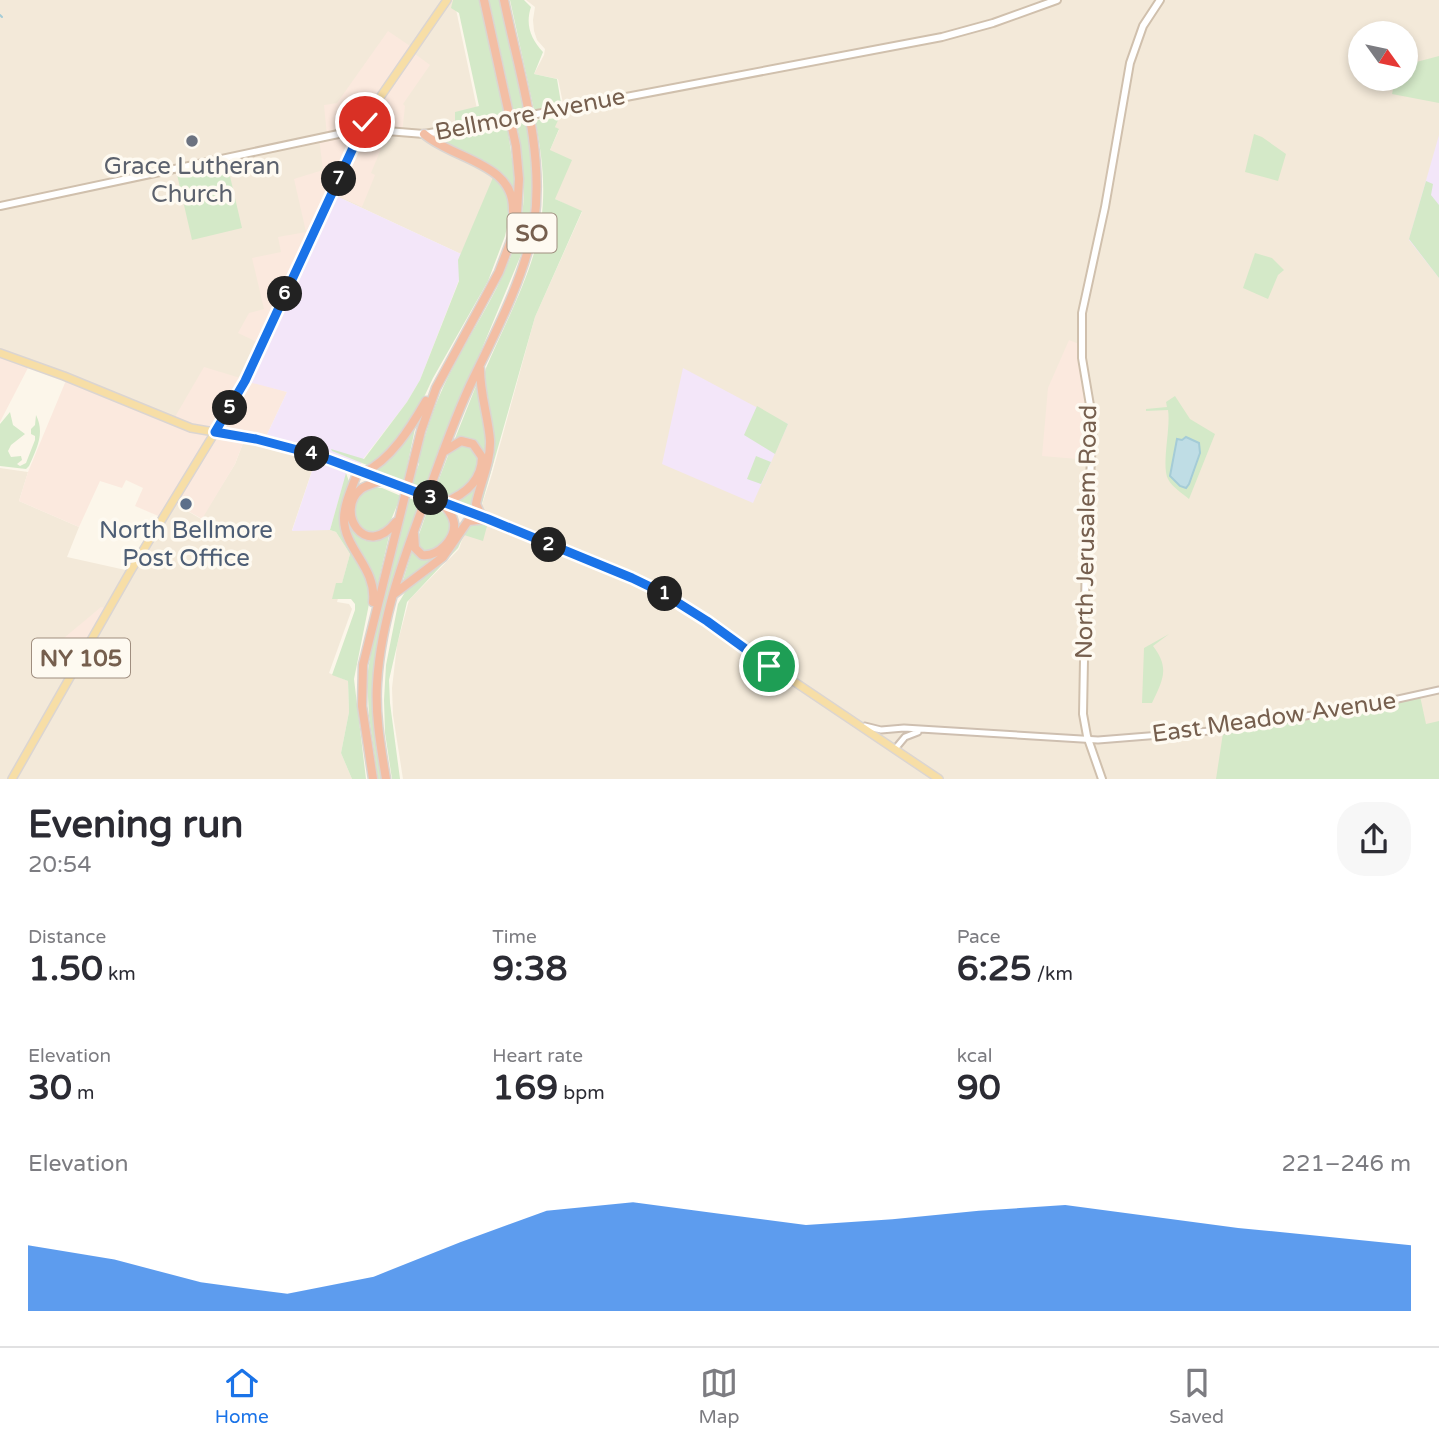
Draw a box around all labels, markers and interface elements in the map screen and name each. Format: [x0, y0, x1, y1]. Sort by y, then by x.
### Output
north arrow [1348, 21, 1418, 91]
map controls [1348, 21, 1418, 91]
street label: Bellmore Avenue [432, 82, 628, 147]
pin [335, 92, 395, 152]
icon: check [346, 103, 384, 141]
marker: Grace Lutheran Church [184, 133, 200, 149]
place label: Grace Lutheran Church [104, 152, 280, 209]
pin: 7 [322, 162, 356, 196]
text: 7 [333, 167, 344, 189]
road number: SO [508, 214, 556, 252]
pin: 6 [268, 276, 302, 312]
text: 6 [279, 282, 290, 304]
pin: 5 [212, 390, 247, 426]
text: 5 [224, 396, 235, 418]
street label: North Jerusalem Road [1070, 405, 1103, 659]
pin: 4 [294, 436, 330, 472]
text: 4 [306, 442, 317, 464]
pin: 3 [414, 480, 448, 516]
text: 3 [425, 486, 436, 508]
marker: North Bellmore Post Office [178, 496, 194, 512]
place label: North Bellmore Post Office [99, 516, 273, 573]
pin: 2 [532, 528, 566, 562]
text: 2 [543, 533, 554, 555]
pin: 1 [648, 576, 682, 612]
text: 1 [659, 582, 670, 604]
pin [739, 636, 799, 696]
road number: NY 105 [32, 638, 130, 678]
icon: arrive [750, 647, 788, 685]
street label: East Meadow Avenue [1150, 686, 1398, 749]
text: Evening run [28, 802, 243, 848]
button: share [1337, 802, 1411, 876]
text: 20:54 [28, 851, 92, 879]
text: Distance [28, 926, 106, 948]
text: Time [492, 926, 537, 948]
text: Pace [957, 926, 1000, 948]
text: 1.50 [28, 948, 103, 990]
text: 9:38 [492, 948, 567, 990]
text: 6:25 [957, 948, 1032, 990]
text: km [103, 963, 136, 985]
text: /km [1032, 963, 1073, 985]
text: Elevation [28, 1045, 111, 1067]
text: Heart rate [492, 1045, 583, 1067]
text: kcal [957, 1045, 992, 1067]
text: 30 [28, 1067, 72, 1109]
text: 169 [492, 1067, 558, 1109]
text: 90 [957, 1067, 1001, 1109]
text: m [72, 1082, 94, 1104]
text: bpm [558, 1082, 605, 1104]
text: Elevation [28, 1150, 129, 1178]
text: 221–246 m [1282, 1150, 1411, 1178]
tab: Home [215, 1364, 269, 1428]
tab: Map [698, 1364, 739, 1428]
tab: Saved [1169, 1364, 1224, 1428]

